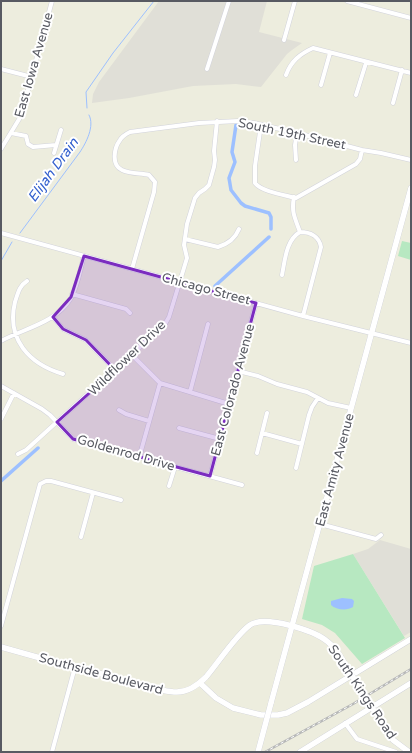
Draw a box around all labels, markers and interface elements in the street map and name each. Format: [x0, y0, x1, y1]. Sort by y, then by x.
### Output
street label: East Iowa Avenue [11, 10, 57, 120]
street label: South 19th Street [237, 115, 347, 153]
water label: Elijah Drain [24, 134, 82, 205]
street label: Chicago Street [160, 269, 252, 309]
street label: Wildflower Drive [85, 317, 169, 399]
street label: East Colorado Avenue [208, 322, 258, 458]
street label: East Amity Avenue [312, 412, 358, 528]
street label: Goldenrod Drive [75, 431, 177, 475]
street label: South Kings Road [324, 642, 400, 742]
street label: Southside Boulevard [37, 650, 165, 698]

